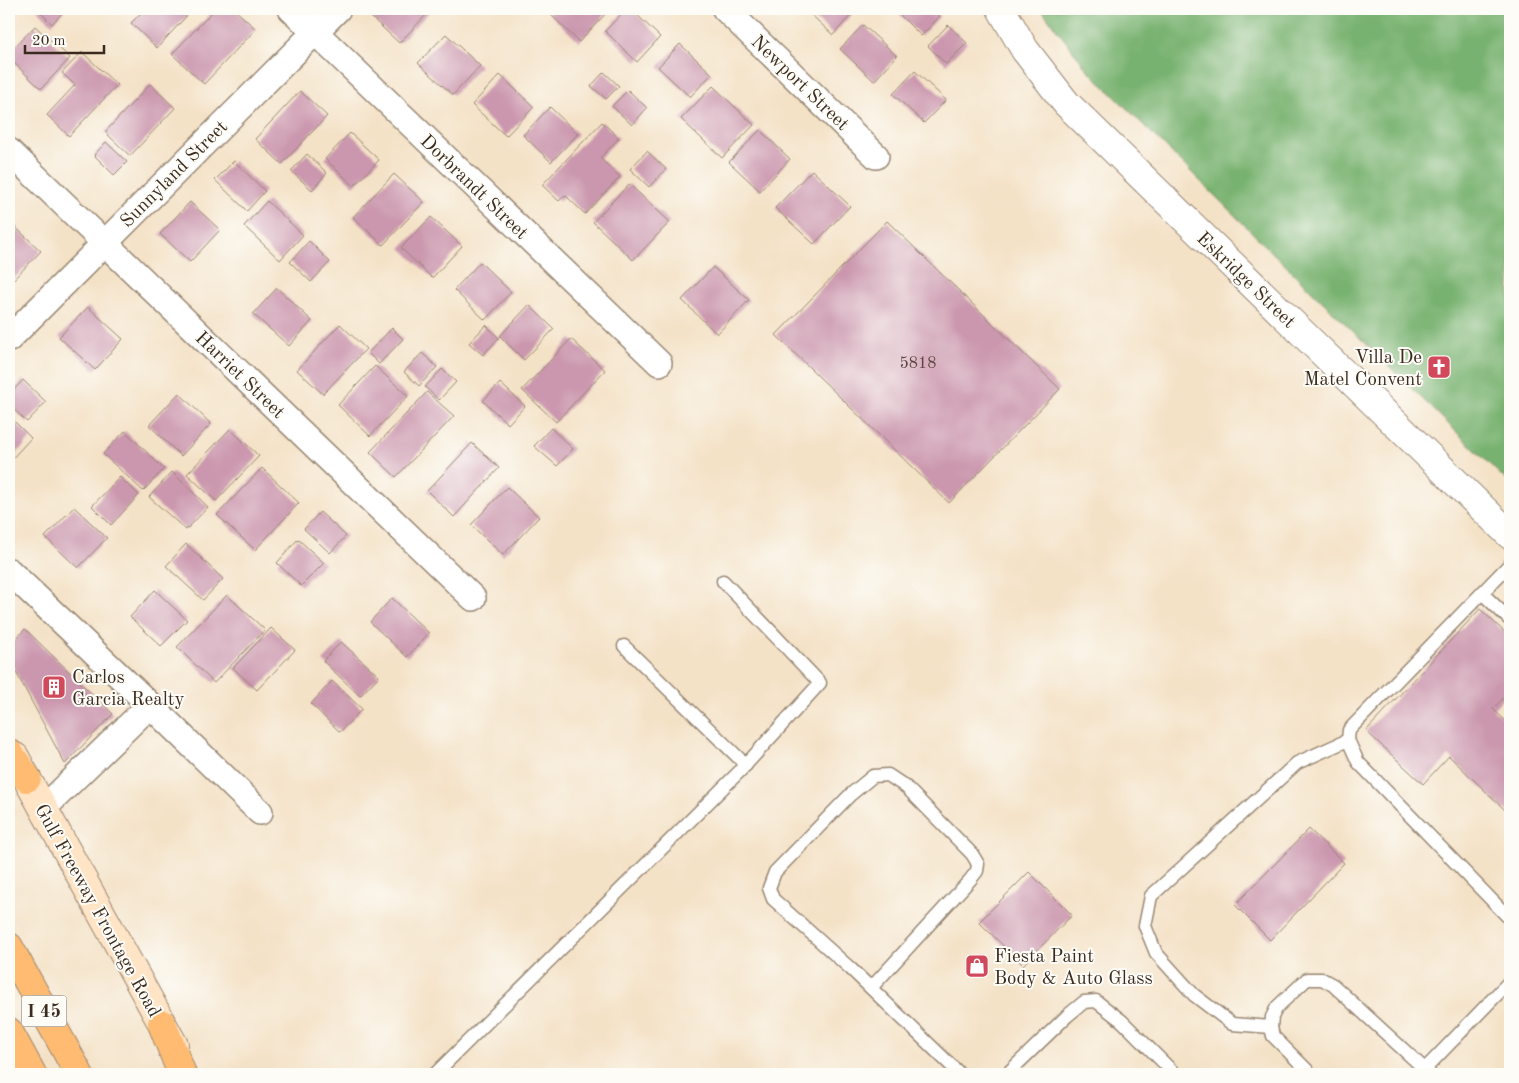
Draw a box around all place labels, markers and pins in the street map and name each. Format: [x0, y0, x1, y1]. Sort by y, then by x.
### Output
place label: Villa De Matel Convent [1304, 349, 1422, 390]
church icon: Villa De Matel Convent [1426, 354, 1452, 380]
place label: Carlos Garcia Realty [72, 669, 185, 710]
building icon: Carlos Garcia Realty [41, 674, 67, 700]
place label: Fiesta Paint Body & Auto Glass [994, 948, 1153, 989]
shop icon: Fiesta Paint Body & Auto Glass [964, 953, 990, 979]

